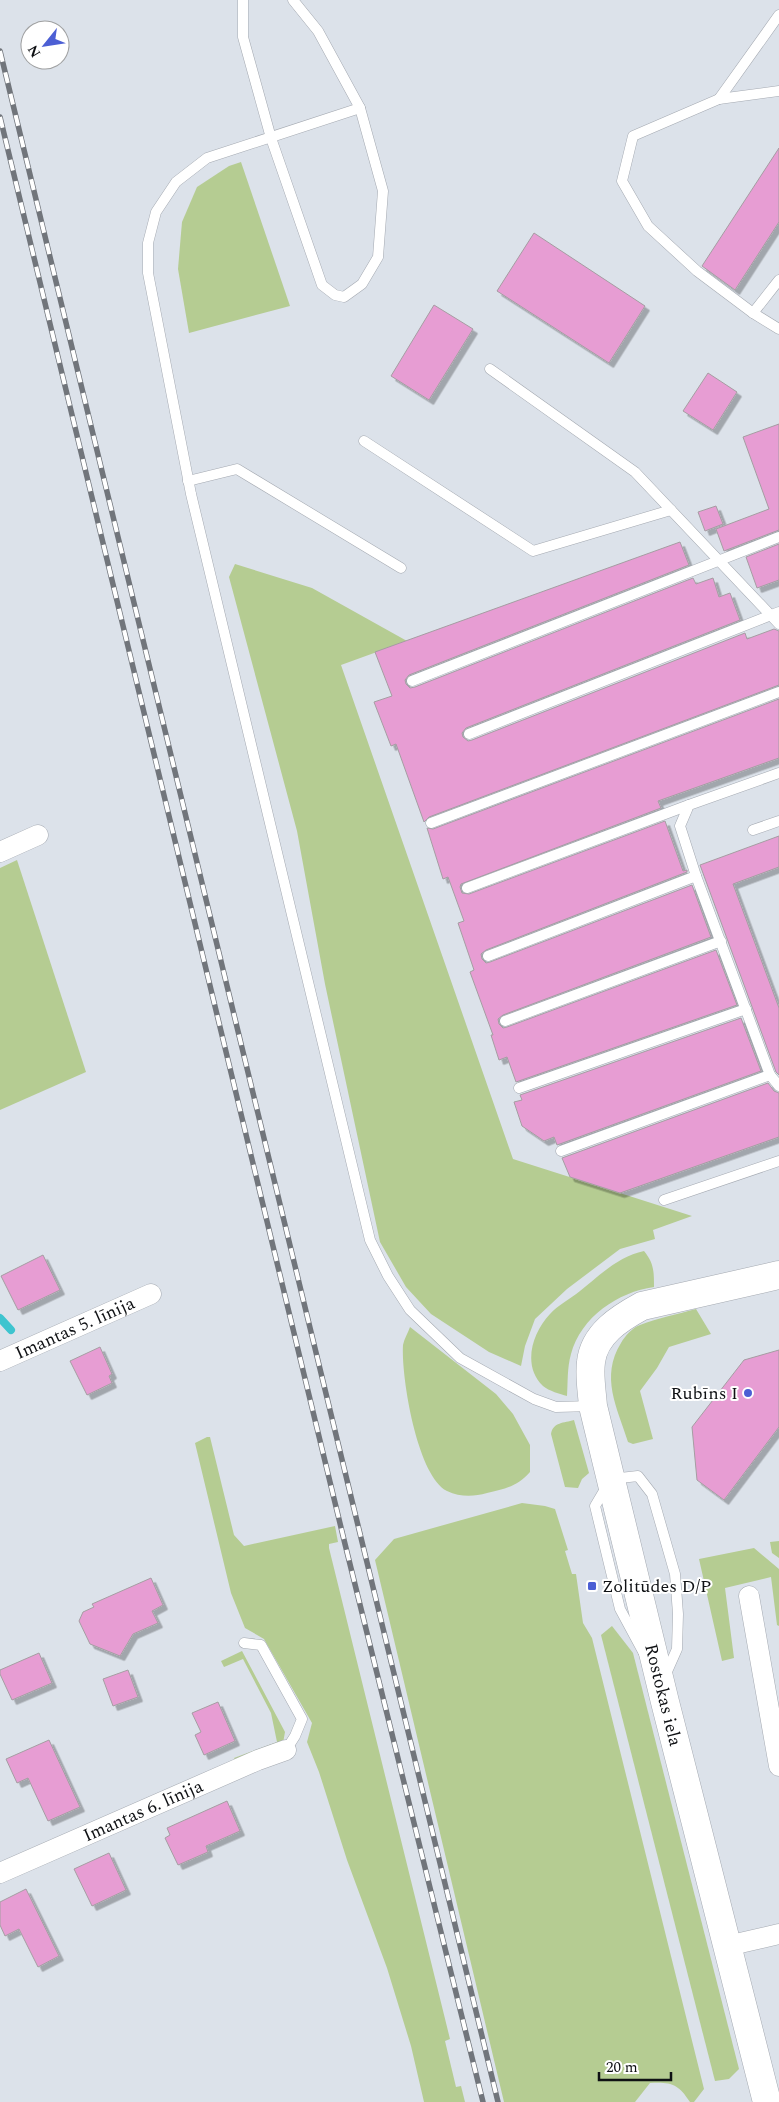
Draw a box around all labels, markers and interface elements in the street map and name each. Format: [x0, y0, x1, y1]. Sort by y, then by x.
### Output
north arrow [20, 20, 70, 70]
text: N [22, 41, 46, 61]
street label: Imantas 5. līnija [11, 1289, 139, 1366]
place label: Rubīns I [671, 1380, 738, 1407]
marker: Rubīns I [742, 1387, 754, 1399]
place label: Zolitūdes D/P [602, 1573, 711, 1600]
marker: Zolitūdes D/P [586, 1580, 598, 1592]
street label: Rostokas iela [637, 1641, 689, 1749]
street label: Imantas 6. līnija [79, 1772, 207, 1849]
scale bar [599, 2050, 672, 2082]
text: 20 m [606, 2056, 638, 2079]

